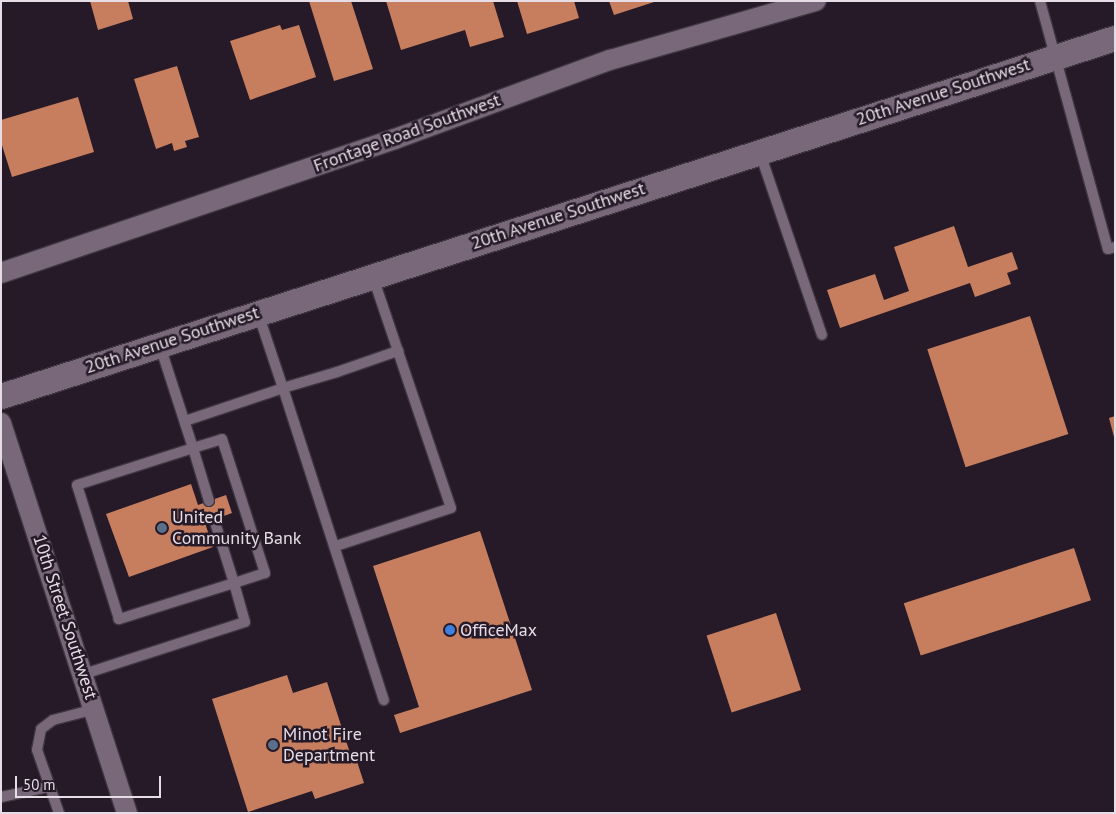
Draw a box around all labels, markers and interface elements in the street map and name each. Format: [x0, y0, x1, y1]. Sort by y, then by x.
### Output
street label: 20th Avenue Southwest [853, 54, 1033, 130]
street label: Frontage Road Southwest [311, 89, 503, 177]
street label: 20th Avenue Southwest [468, 178, 648, 254]
street label: 20th Avenue Southwest [82, 302, 262, 378]
place label: United Community Bank [172, 507, 302, 550]
marker: United Community Bank [156, 522, 168, 534]
street label: 10th Street Southwest [28, 532, 102, 702]
place label: OfficeMax [460, 619, 537, 641]
marker: OfficeMax [444, 624, 456, 636]
place label: Minot Fire Department [283, 724, 375, 766]
marker: Minot Fire Department [267, 739, 279, 751]
scale bar [18, 766, 164, 798]
text: 50 m [23, 775, 56, 794]

